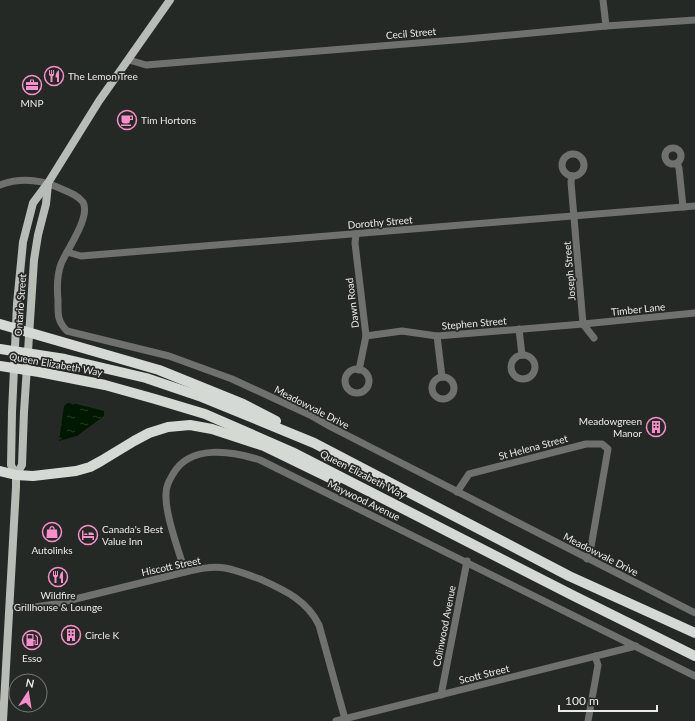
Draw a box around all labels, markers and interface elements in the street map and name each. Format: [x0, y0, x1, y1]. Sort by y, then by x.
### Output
street label: Cecil Street [385, 25, 437, 41]
restaurant icon: The Lemon Tree [43, 65, 65, 87]
place label: The Lemon Tree [68, 70, 138, 82]
office icon: MNP [21, 74, 43, 96]
place label: MNP [21, 97, 43, 109]
cafe icon: Tim Hortons [116, 109, 138, 131]
place label: Tim Hortons [141, 114, 196, 126]
street label: Dorothy Street [347, 213, 413, 231]
street label: Joseph Street [560, 240, 578, 301]
street label: Ontario Street [12, 273, 28, 337]
street label: Dawn Road [343, 277, 361, 329]
street label: Timber Lane [610, 300, 666, 318]
street label: Stephen Street [441, 314, 507, 332]
street label: Queen Elizabeth Way [8, 350, 104, 378]
street label: Meadowvale Drive [273, 383, 351, 431]
place label: Meadowgreen Manor [579, 415, 642, 439]
building icon: Meadowgreen Manor [645, 416, 667, 438]
street label: St Helena Street [497, 432, 569, 462]
street label: Queen Elizabeth Way [318, 447, 409, 501]
street label: Maywood Avenue [326, 477, 402, 523]
shop icon: Autolinks [41, 521, 63, 543]
place label: Canada's Best Value Inn [102, 523, 164, 547]
hotel icon: Canada's Best Value Inn [77, 524, 99, 546]
street label: Meadowvale Drive [562, 530, 640, 578]
place label: Autolinks [31, 544, 73, 556]
street label: Hiscott Street [140, 554, 202, 578]
restaurant icon: Wildfire Grillhouse & Lounge [47, 566, 69, 588]
street label: Colinwood Avenue [430, 584, 458, 668]
place label: Wildfire Grillhouse & Lounge [14, 589, 102, 613]
building icon: Circle K [60, 624, 82, 646]
fuel station icon: Esso [21, 629, 43, 651]
place label: Circle K [85, 629, 119, 641]
place label: Esso [22, 652, 42, 664]
street label: Scott Street [458, 662, 511, 686]
north arrow [8, 673, 48, 713]
text: N [25, 675, 36, 690]
scale bar [559, 687, 657, 713]
text: 100 m [565, 693, 599, 708]

